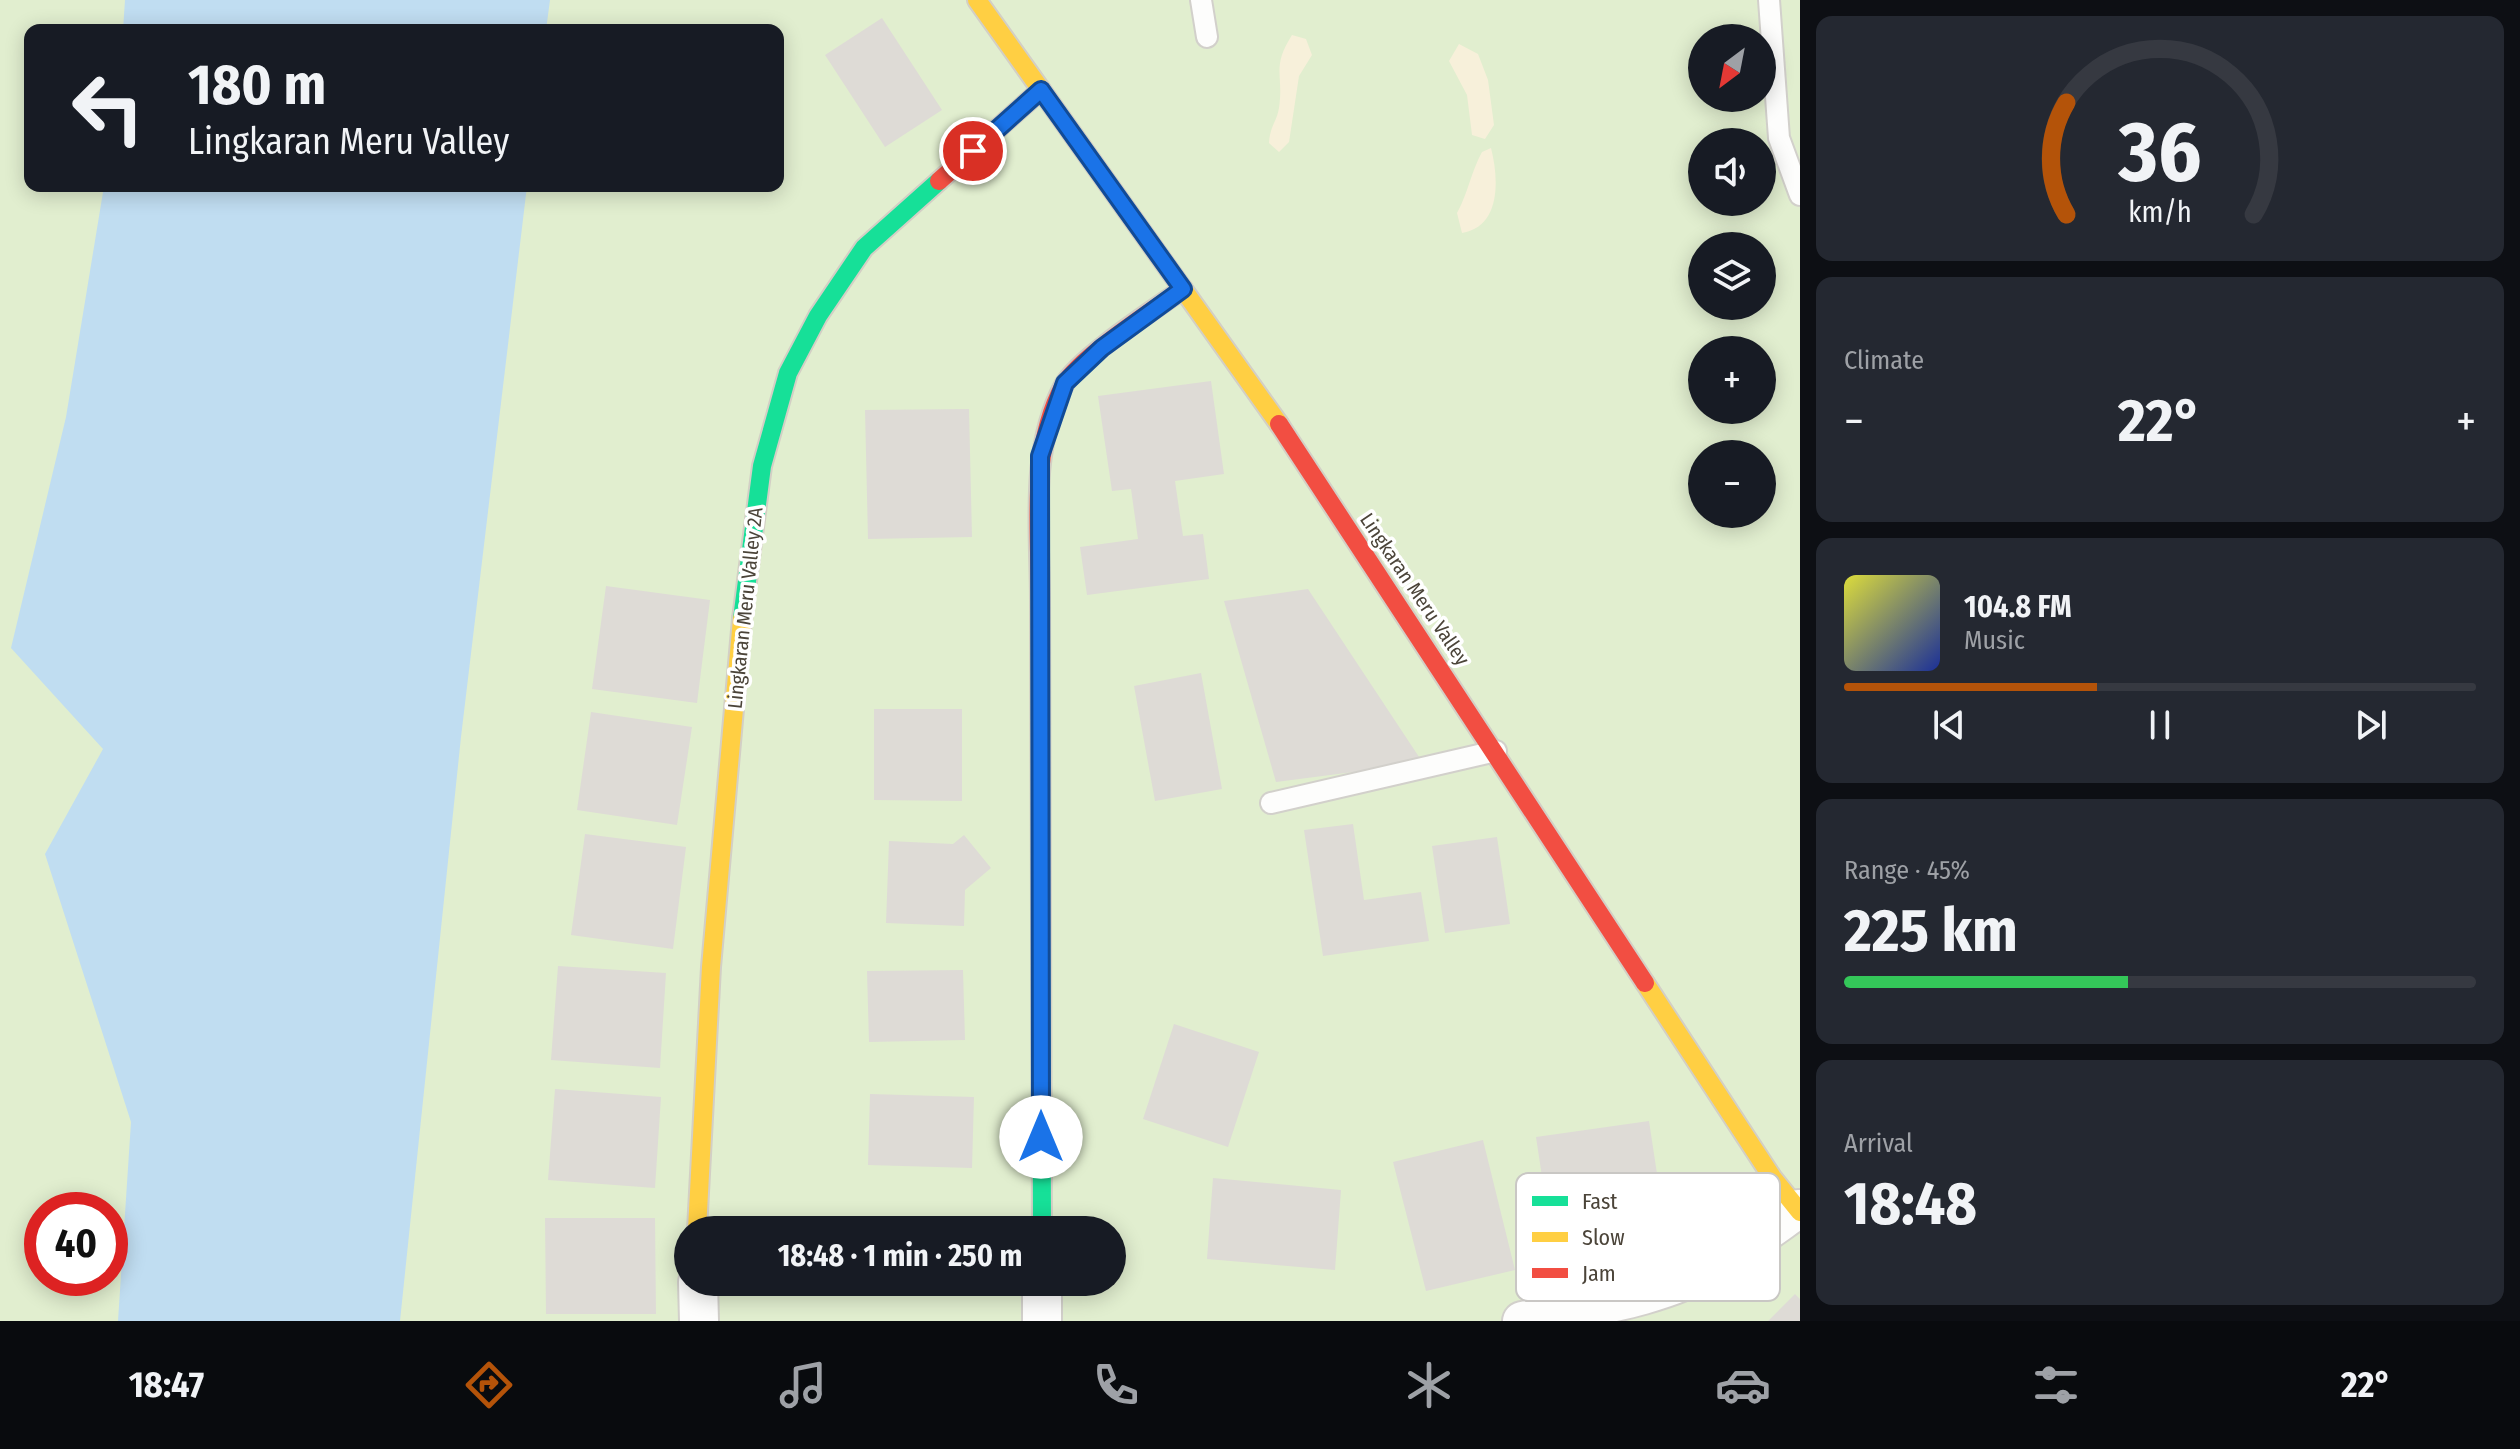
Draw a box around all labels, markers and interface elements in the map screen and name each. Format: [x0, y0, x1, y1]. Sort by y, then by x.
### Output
north arrow [1688, 24, 1776, 112]
map controls [1688, 24, 1776, 528]
text: 180 m [188, 52, 326, 119]
icon: left [56, 56, 160, 160]
text: 36 [2118, 102, 2201, 202]
pin [939, 117, 1007, 185]
text: Lingkaran Meru Valley [188, 120, 509, 164]
button: sound [1688, 128, 1776, 216]
icon: arrive [951, 129, 995, 173]
text: km/h [2128, 195, 2192, 230]
button: layers [1688, 232, 1776, 320]
button: + [1688, 336, 1776, 424]
text: Climate [1844, 345, 1924, 376]
text: 22° [2118, 385, 2202, 457]
text: − [1844, 395, 1864, 448]
text: + [2456, 395, 2476, 448]
button: − [1688, 440, 1776, 528]
street label: Lingkaran Meru Valley 2A [722, 506, 768, 710]
street label: Lingkaran Meru Valley [1355, 508, 1475, 670]
text: 104.8 FM [1964, 589, 2072, 625]
text: Music [1964, 625, 2025, 656]
icon: previous [1927, 703, 1971, 747]
icon: pause [2138, 703, 2182, 747]
icon: next [2349, 703, 2393, 747]
text: Range · 45% [1844, 855, 1970, 886]
text: 225 km [1844, 895, 2018, 967]
position arrow [999, 1095, 1083, 1179]
text: Arrival [1844, 1128, 1913, 1159]
text: 18:48 [1844, 1168, 1977, 1240]
legend [1516, 1173, 1780, 1301]
text: Fast [1582, 1188, 1618, 1215]
speed limit sign: 40 [24, 1192, 128, 1296]
text: Slow [1582, 1224, 1625, 1251]
text: 18:48 · 1 min · 250 m [778, 1238, 1022, 1274]
text: Jam [1582, 1260, 1616, 1287]
icon: directions [461, 1357, 517, 1413]
icon: music [775, 1357, 831, 1413]
icon: phone [1088, 1357, 1144, 1413]
icon: climate [1401, 1357, 1457, 1413]
icon: car [1715, 1357, 1771, 1413]
icon: filters [2028, 1357, 2084, 1413]
text: 18:47 [129, 1363, 204, 1407]
text: 22° [2341, 1363, 2391, 1407]

